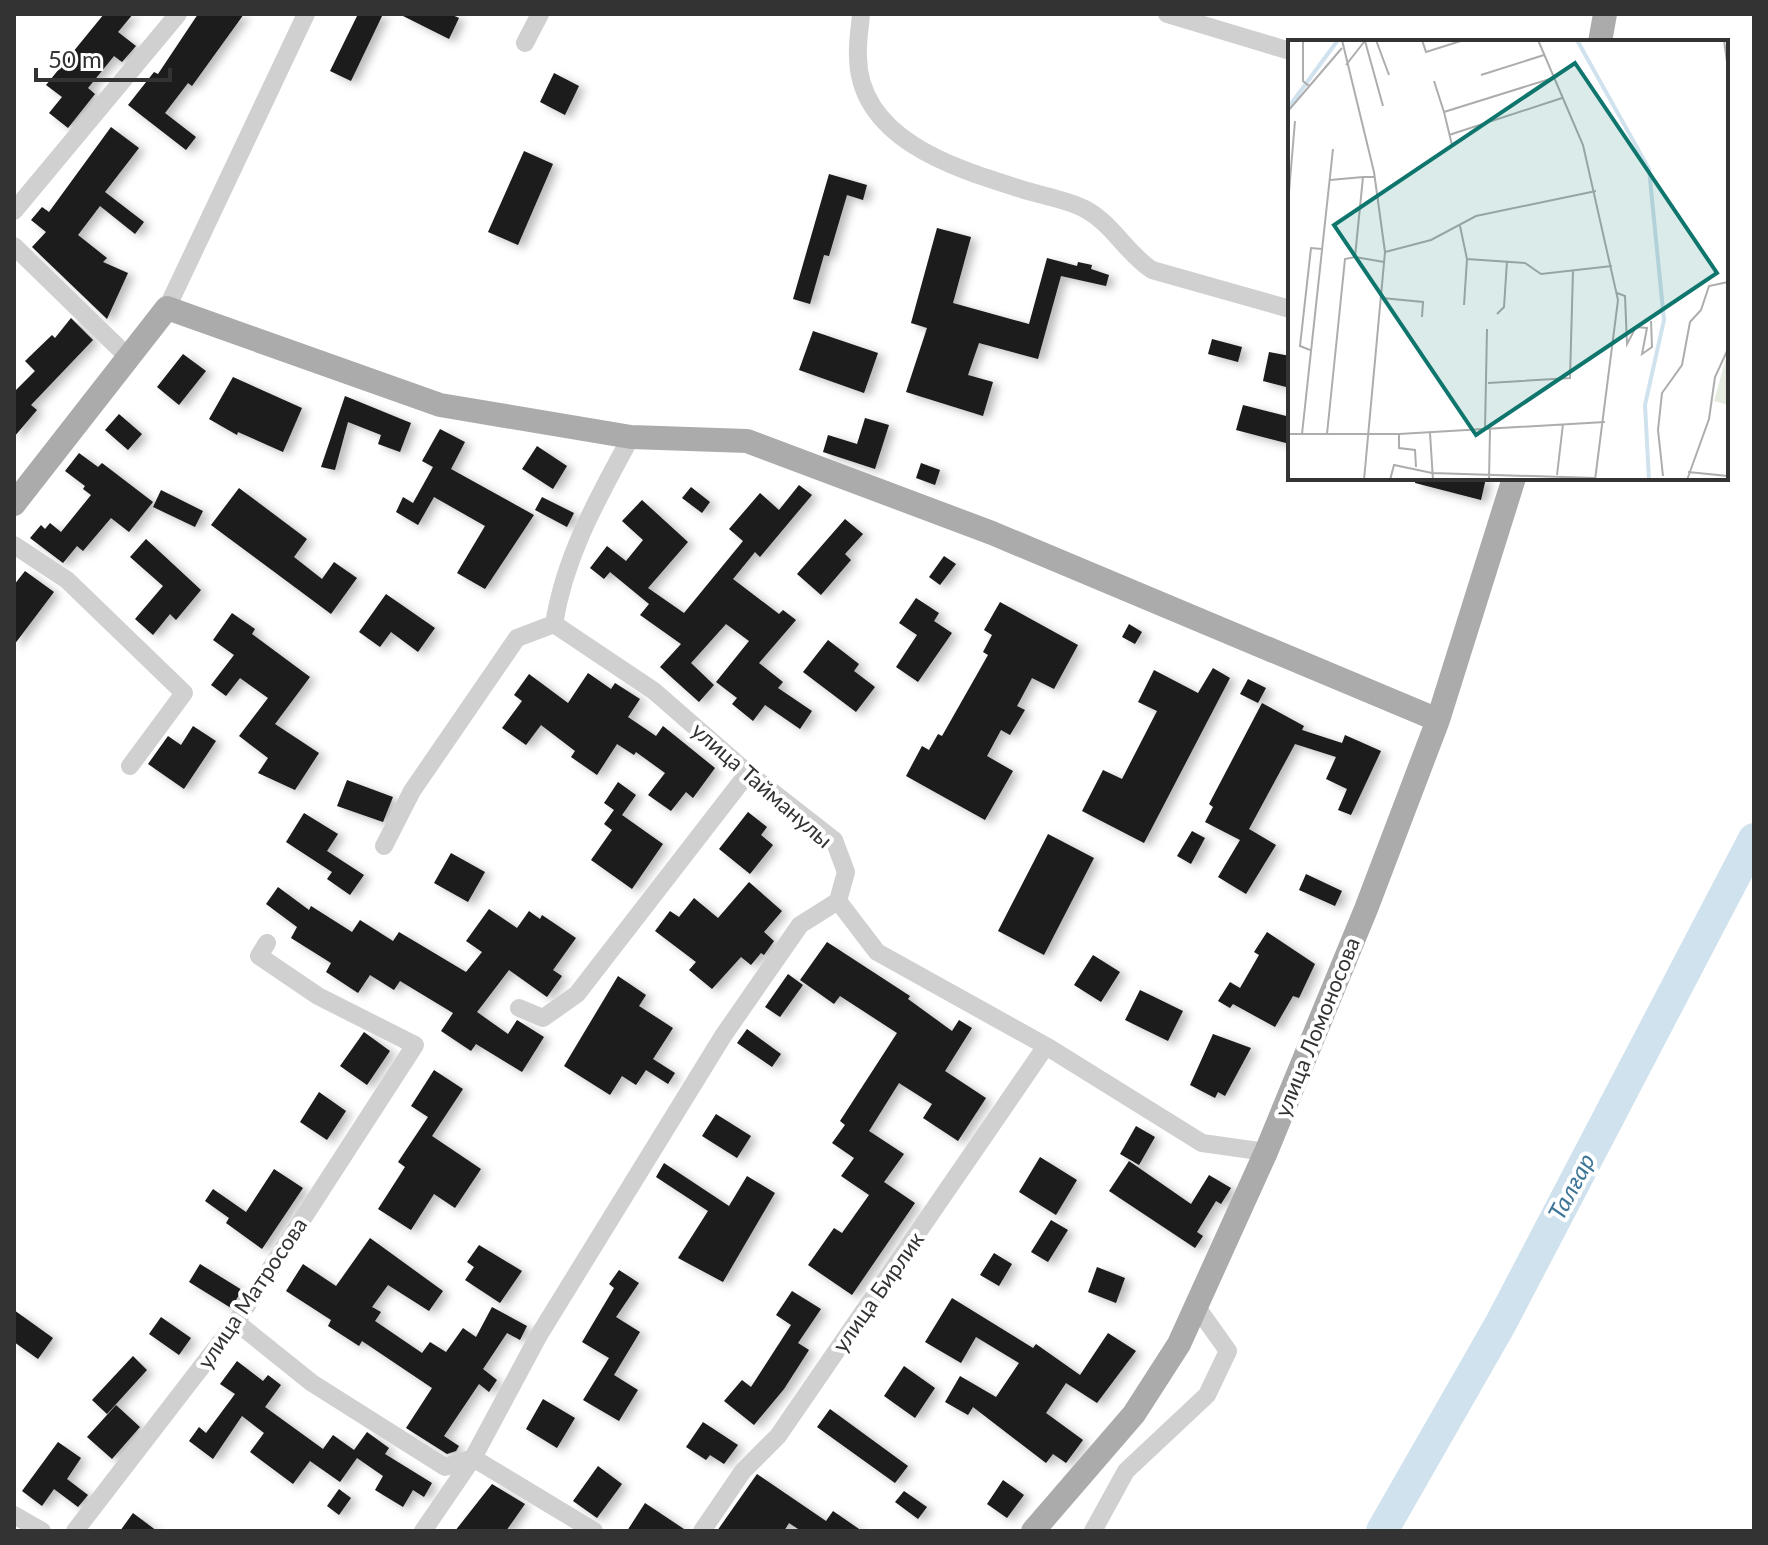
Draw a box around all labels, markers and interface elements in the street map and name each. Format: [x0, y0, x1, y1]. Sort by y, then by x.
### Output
scale bar [36, 32, 170, 82]
inset map [1288, 40, 1728, 480]
text: 50 m [48, 44, 102, 73]
street label: улица Тайманулы [686, 716, 838, 853]
street label: улица Ломоносова [1268, 933, 1365, 1121]
water label: Талғар [1541, 1148, 1600, 1224]
street label: улица Матросова [191, 1212, 312, 1374]
street label: улица Бирлик [826, 1226, 929, 1357]

